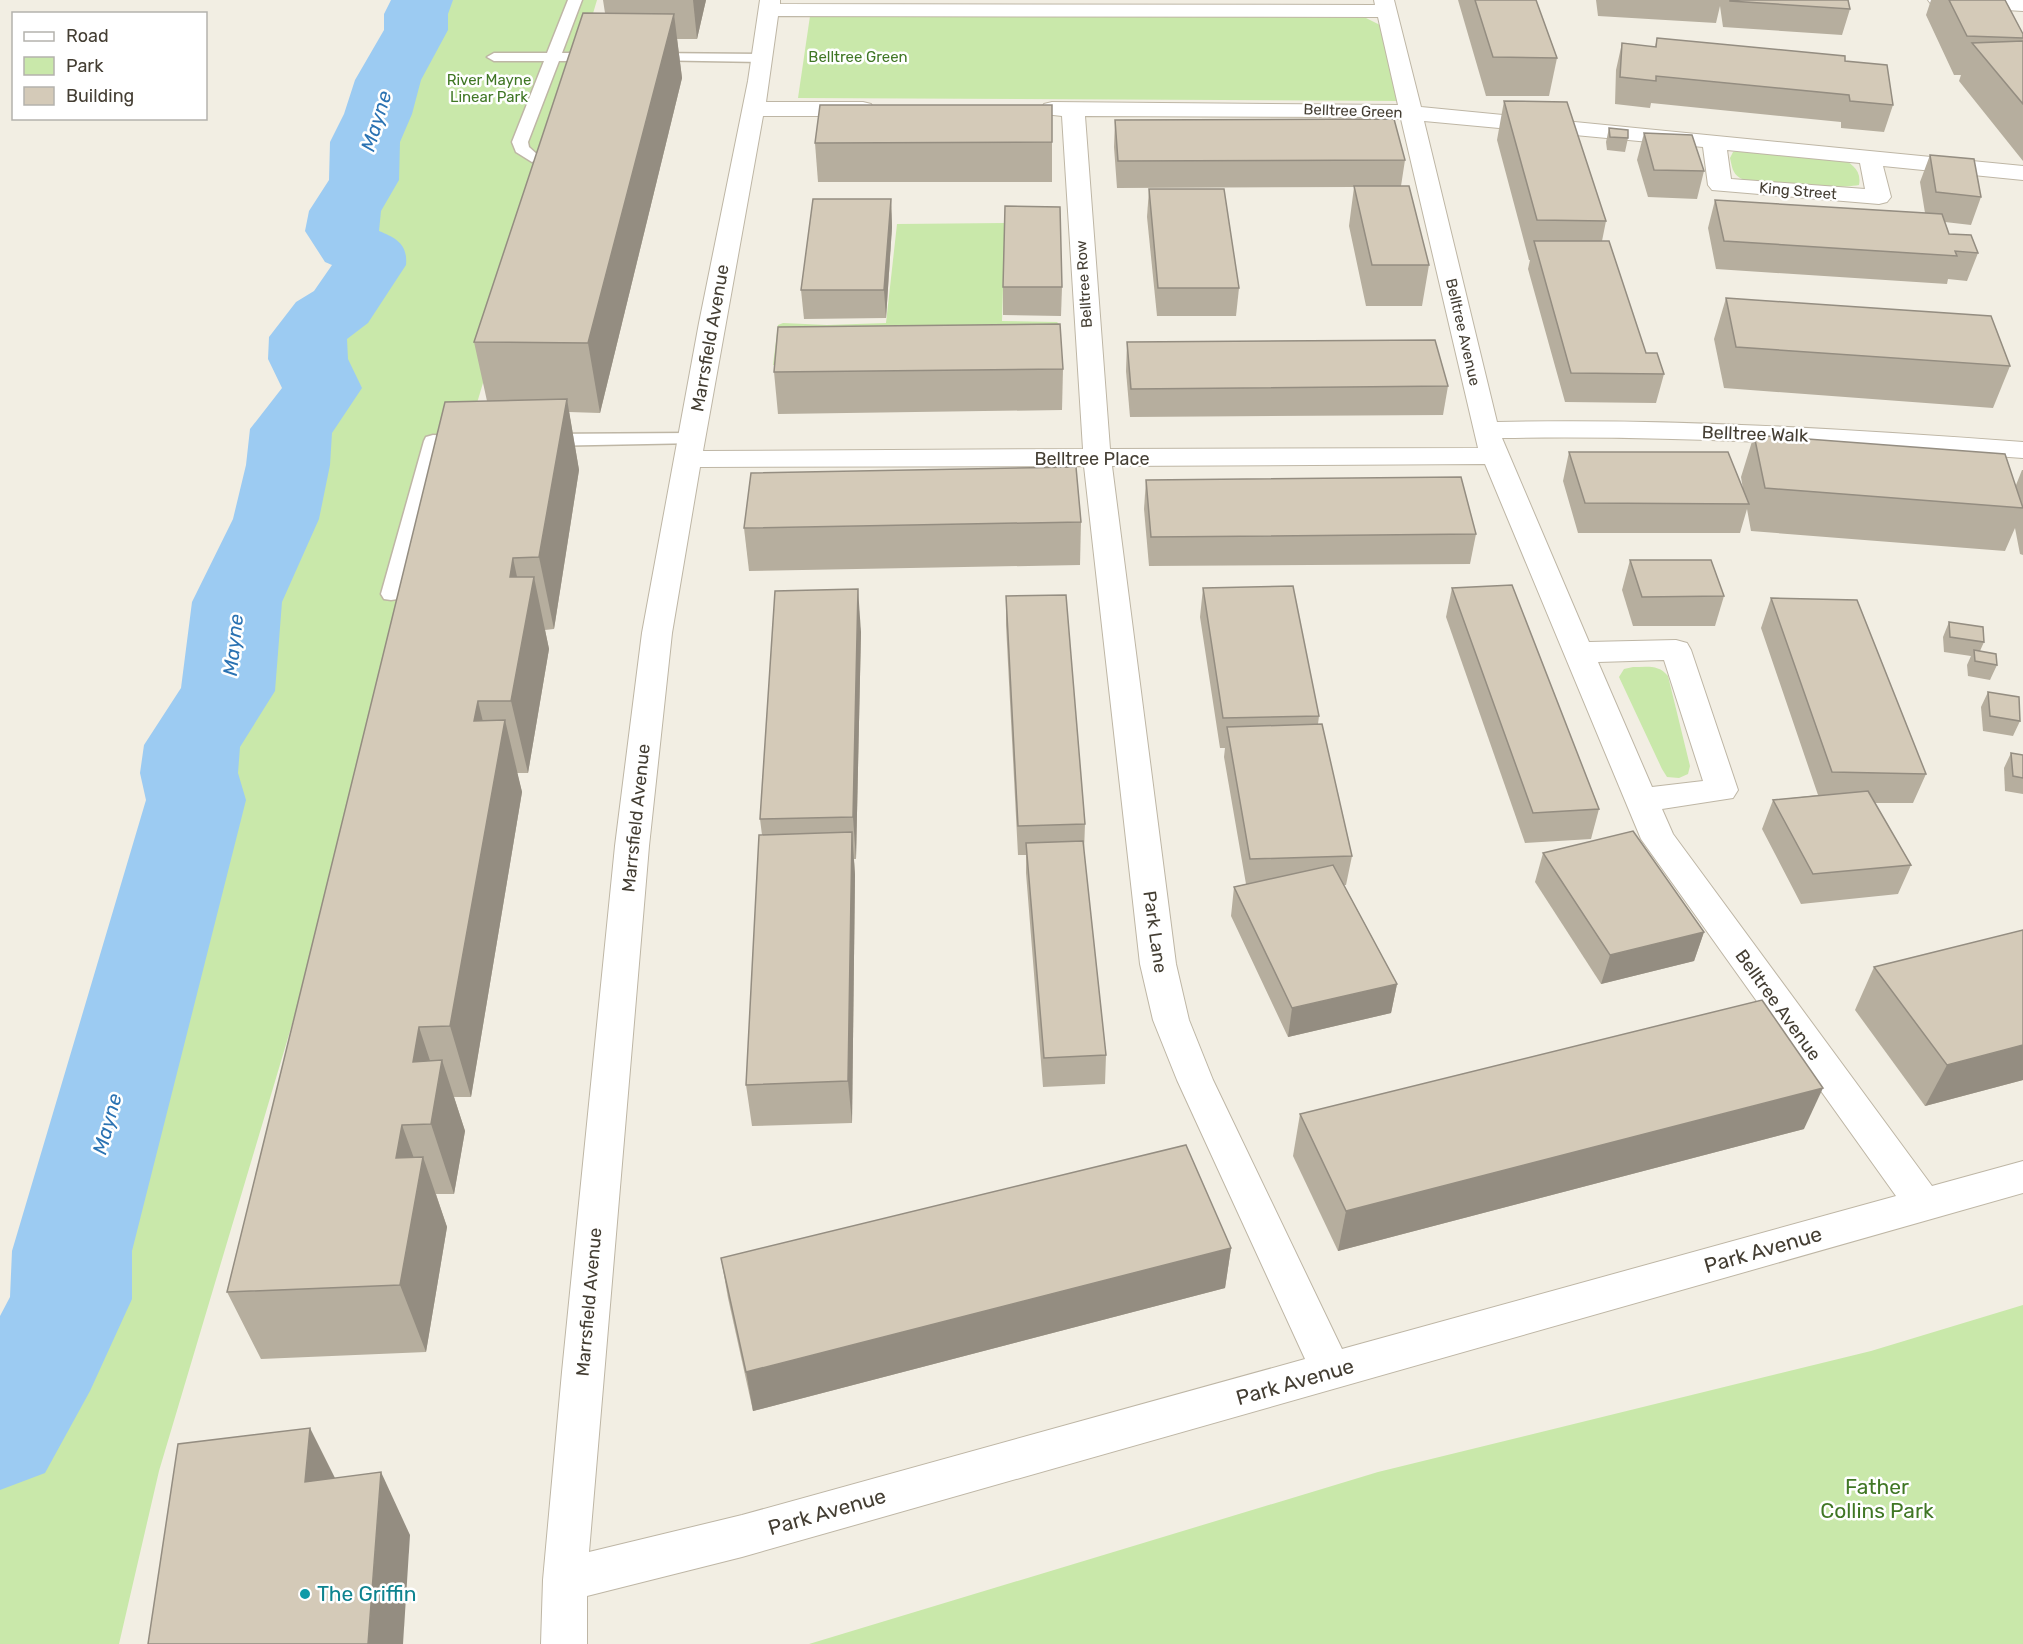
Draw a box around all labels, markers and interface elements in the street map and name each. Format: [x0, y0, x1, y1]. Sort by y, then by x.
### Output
legend [12, 12, 207, 120]
text: Road [66, 25, 109, 47]
park label: Belltree Green [808, 48, 908, 66]
text: Park [66, 55, 104, 77]
park label: River Mayne Linear Park [447, 71, 531, 106]
text: Building [66, 85, 134, 107]
water label: Mayne [355, 88, 397, 154]
street label: Belltree Green [1303, 100, 1403, 122]
street label: King Street [1758, 179, 1838, 203]
street label: Belltree Row [1072, 240, 1096, 328]
street label: Marrsfield Avenue [686, 263, 734, 413]
street label: Belltree Avenue [1442, 277, 1484, 387]
street label: Belltree Walk [1701, 421, 1809, 447]
street label: Belltree Place [1034, 448, 1150, 470]
water label: Mayne [218, 613, 248, 677]
street label: Marrsfield Avenue [617, 743, 655, 893]
street label: Park Lane [1138, 889, 1172, 975]
street label: Belltree Avenue [1730, 945, 1826, 1065]
water label: Mayne [87, 1091, 127, 1157]
street label: Park Avenue [1701, 1221, 1825, 1278]
street label: Marrsfield Avenue [572, 1227, 606, 1377]
street label: Park Avenue [1233, 1353, 1357, 1410]
park label: Father Collins Park [1820, 1474, 1934, 1523]
street label: Park Avenue [765, 1483, 889, 1540]
place label: The Griffin [317, 1581, 417, 1606]
marker: The Griffin [298, 1587, 312, 1601]

